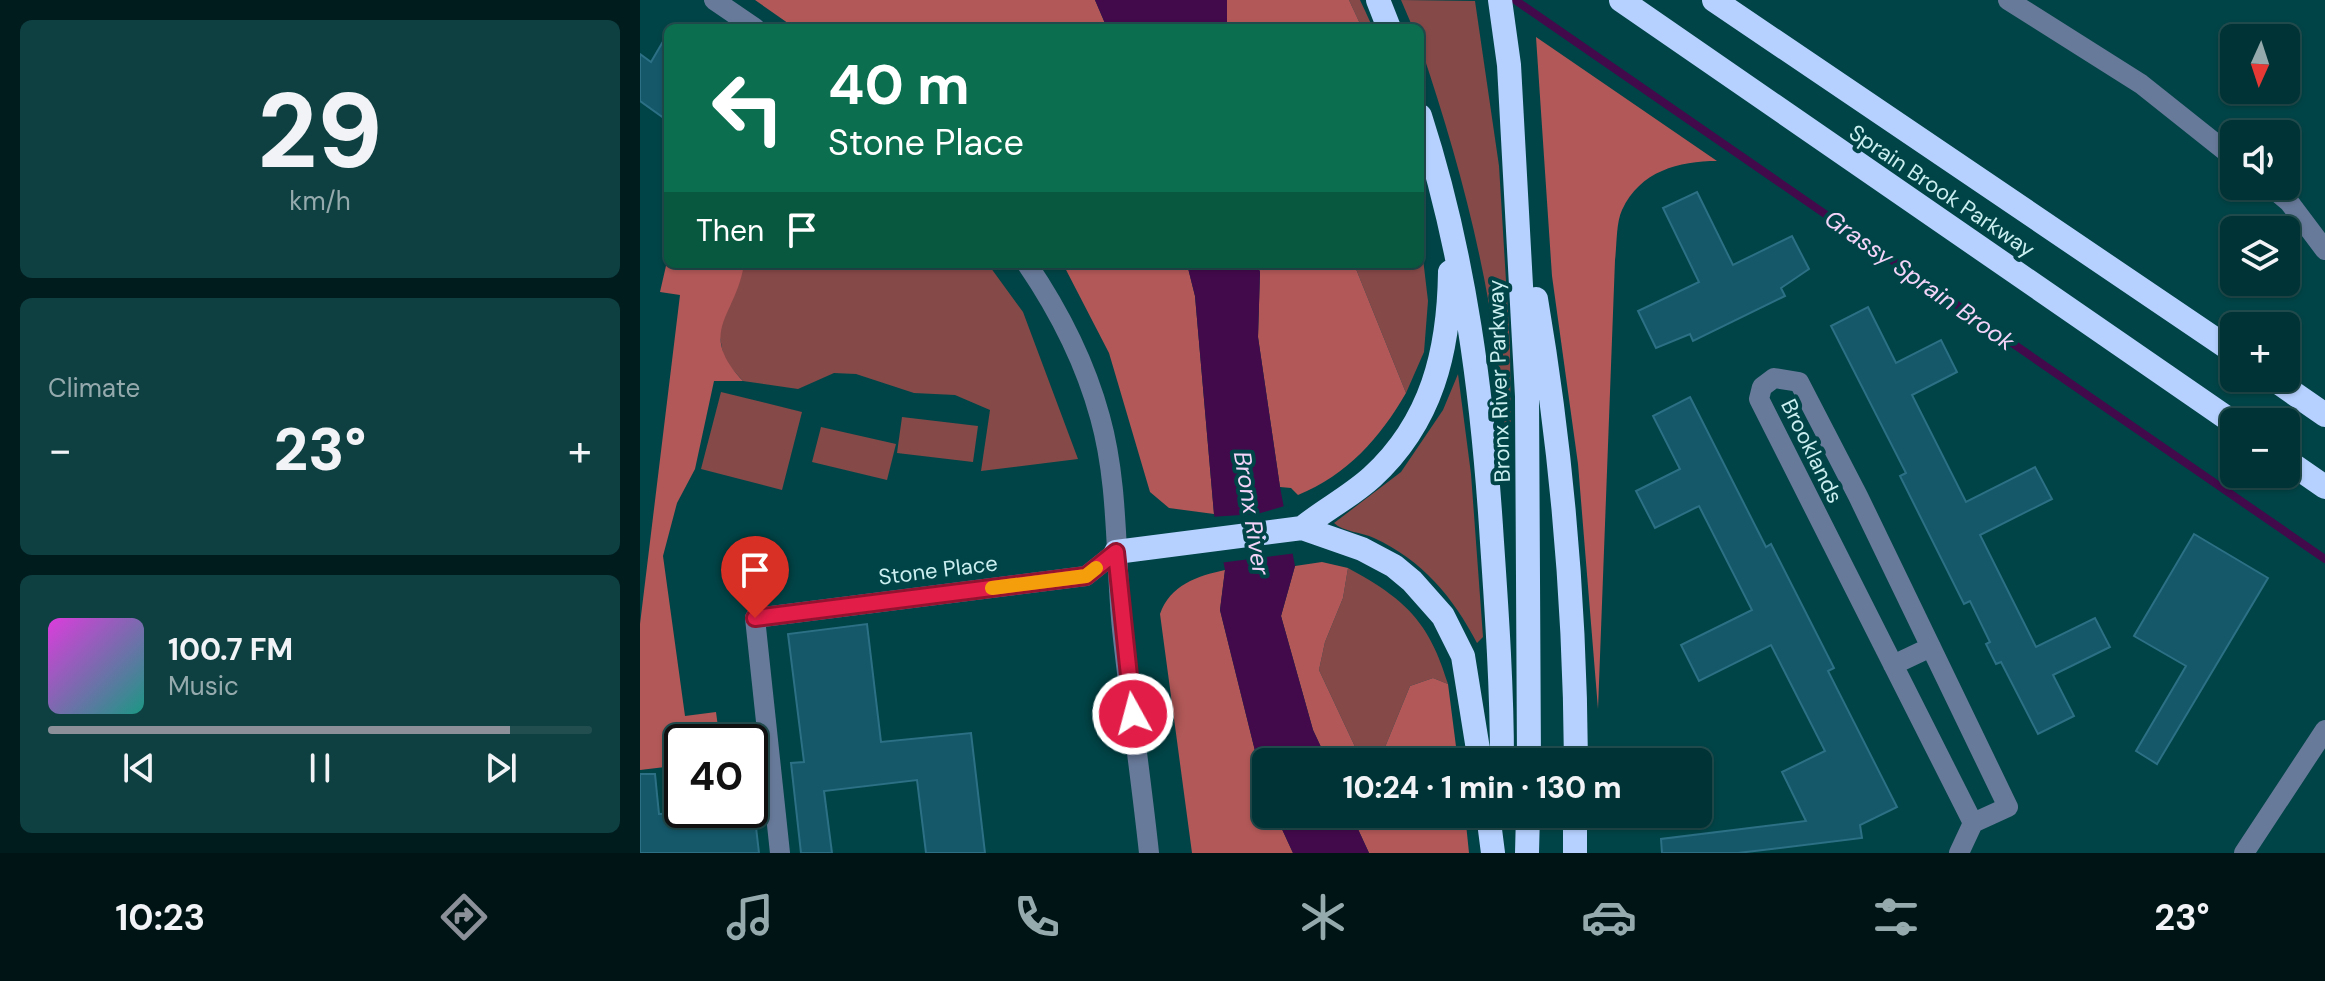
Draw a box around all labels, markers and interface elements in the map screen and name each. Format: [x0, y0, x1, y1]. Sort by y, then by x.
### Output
north arrow [2220, 24, 2300, 104]
map controls [2220, 24, 2300, 488]
text: 40 m [828, 48, 970, 121]
icon: left [696, 56, 800, 160]
text: 29 [257, 64, 383, 199]
street label: Sprain Brook Parkway [1843, 118, 2041, 264]
text: Stone Place [828, 119, 1024, 166]
button: sound [2220, 120, 2300, 200]
text: km/h [289, 184, 351, 218]
water label: Grassy Sprain Brook [1819, 203, 2022, 358]
icon: arrive [780, 208, 824, 252]
text: Then [696, 211, 764, 250]
button: layers [2220, 216, 2300, 296]
street label: Bronx River Parkway [1481, 279, 1517, 483]
button: + [2220, 312, 2300, 392]
text: Climate [48, 371, 140, 405]
street label: Brooklands [1774, 394, 1850, 508]
button: − [2220, 408, 2300, 488]
text: 23° [274, 410, 366, 489]
text: − [48, 421, 72, 479]
text: + [568, 421, 592, 479]
water label: Bronx River [1227, 449, 1277, 578]
pin [721, 536, 789, 618]
icon: arrive [733, 548, 777, 592]
street label: Stone Place [877, 548, 999, 592]
text: 100.7 FM [168, 630, 293, 669]
text: Music [168, 669, 239, 703]
position arrow [1091, 672, 1175, 756]
speed limit sign: 40 [664, 724, 768, 828]
icon: previous [117, 746, 161, 790]
icon: pause [298, 746, 342, 790]
icon: next [479, 746, 523, 790]
text: 10:24 · 1 min · 130 m [1342, 768, 1622, 807]
icon: directions [436, 889, 492, 945]
icon: music [722, 889, 778, 945]
icon: phone [1009, 889, 1065, 945]
icon: climate [1295, 889, 1351, 945]
icon: car [1581, 889, 1637, 945]
icon: filters [1868, 889, 1924, 945]
text: 10:23 [115, 894, 205, 941]
text: 23° [2154, 894, 2210, 941]

